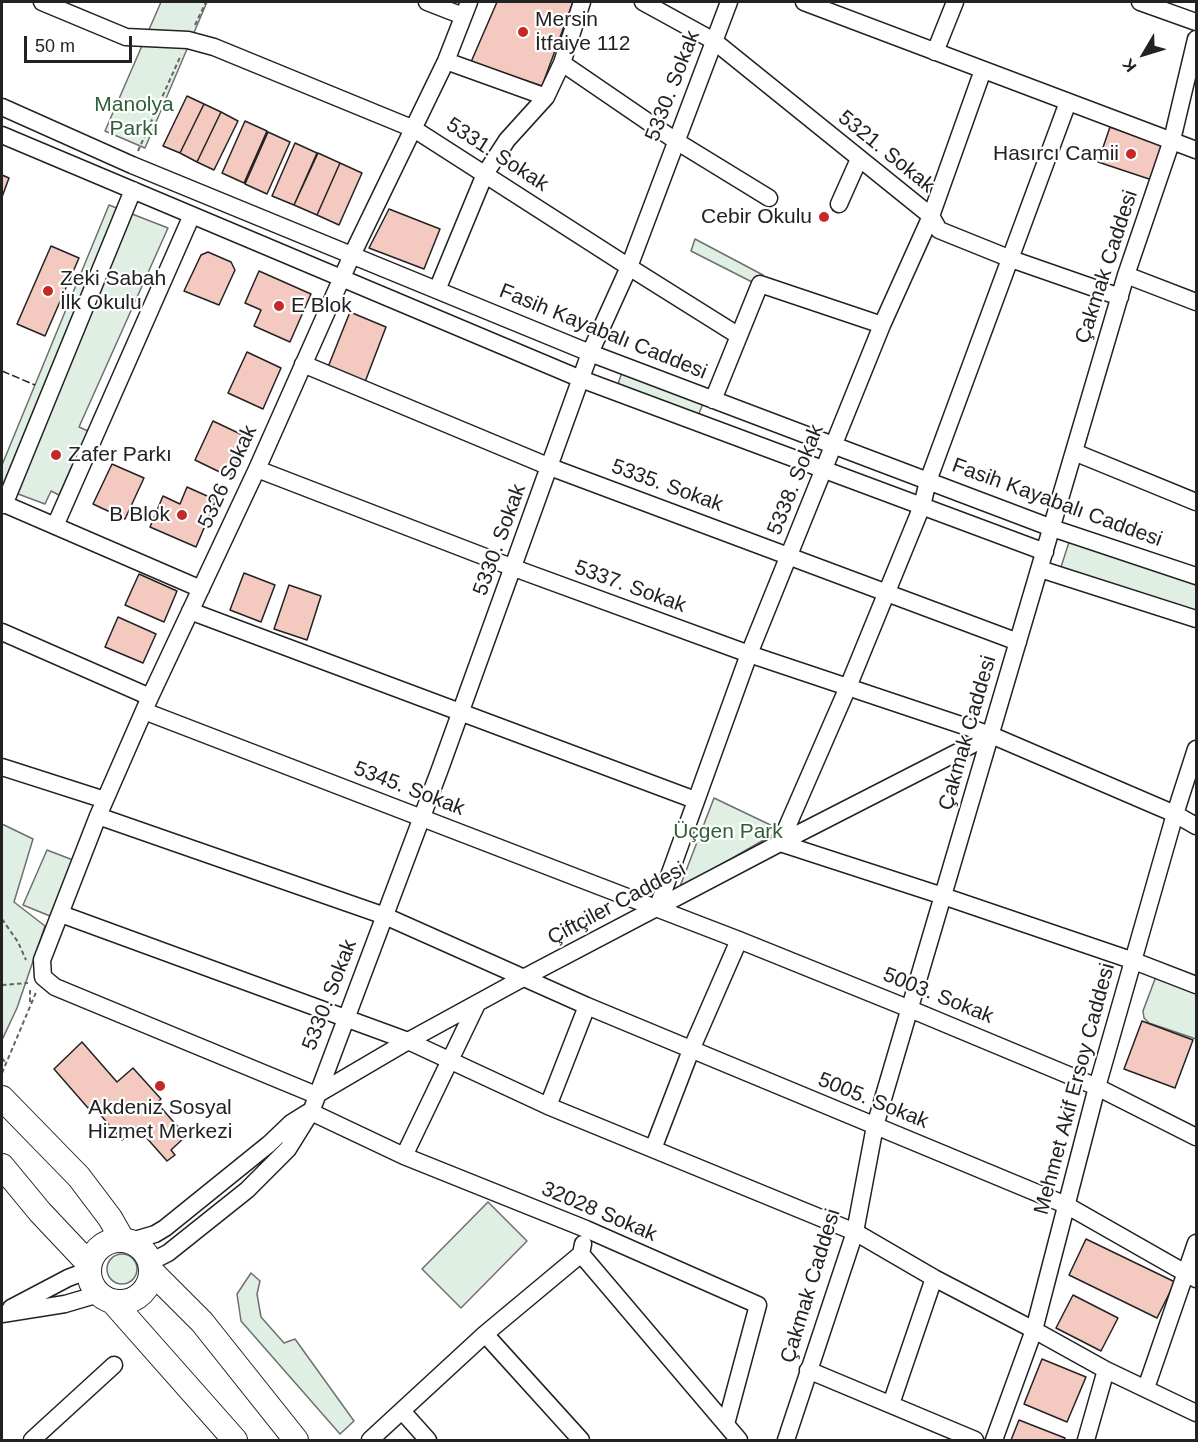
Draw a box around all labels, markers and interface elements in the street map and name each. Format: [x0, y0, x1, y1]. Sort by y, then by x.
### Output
place label: Mersin İtfaiye 112 [535, 7, 630, 57]
scale bar [27, 24, 135, 62]
north arrow [1114, 24, 1174, 84]
marker: Mersin İtfaiye 112 [516, 25, 530, 39]
street label: 5330. Sokak [640, 27, 706, 145]
text: 50 m [35, 36, 75, 56]
text: K [1119, 56, 1140, 75]
park label: Manolya Parkı [94, 92, 174, 142]
street label: 5321. Sokak [833, 105, 939, 199]
street label: 5331. Sokak [441, 113, 553, 197]
place label: Hasırcı Camii [993, 141, 1119, 167]
marker: Hasırcı Camii [1124, 147, 1138, 161]
street label: Çakmak Caddesi [1070, 187, 1144, 347]
place label: Cebir Okulu [701, 204, 812, 230]
marker: Cebir Okulu [817, 210, 831, 224]
place label: Zeki Sabah İlk Okulu [60, 266, 166, 316]
street label: Fasih Kayabalı Caddesi [495, 279, 711, 385]
marker: Zeki Sabah İlk Okulu [41, 284, 55, 298]
place label: E Blok [291, 293, 352, 319]
marker: E Blok [272, 299, 286, 313]
street label: 5326 Sokak [193, 421, 263, 533]
street label: 5338. Sokak [762, 421, 830, 539]
place label: Zafer Parkı [68, 442, 172, 468]
marker: Zafer Parkı [49, 448, 63, 462]
street label: Fasih Kayabalı Caddesi [948, 453, 1166, 553]
street label: 5335. Sokak [608, 454, 726, 518]
street label: 5330. Sokak [468, 481, 532, 599]
place label: B Blok [109, 502, 170, 528]
marker: B Blok [175, 508, 189, 522]
street label: 5337. Sokak [571, 555, 689, 619]
street label: Çakmak Caddesi [934, 653, 1002, 813]
street label: 5345. Sokak [350, 756, 468, 822]
park label: Üçgen Park [673, 819, 783, 845]
street label: Çiftçiler Caddesi [544, 857, 690, 951]
street label: 5330. Sokak [297, 936, 363, 1054]
street label: Mehmet Akif Ersoy Caddesi [1029, 961, 1121, 1217]
street label: 5003. Sokak [879, 962, 997, 1030]
street label: 5005. Sokak [814, 1067, 932, 1135]
marker: Akdeniz Sosyal Hizmet Merkezi [153, 1079, 167, 1093]
place label: Akdeniz Sosyal Hizmet Merkezi [88, 1095, 232, 1145]
street label: 32028 Sokak [538, 1176, 660, 1248]
street label: Çakmak Caddesi [776, 1206, 846, 1366]

